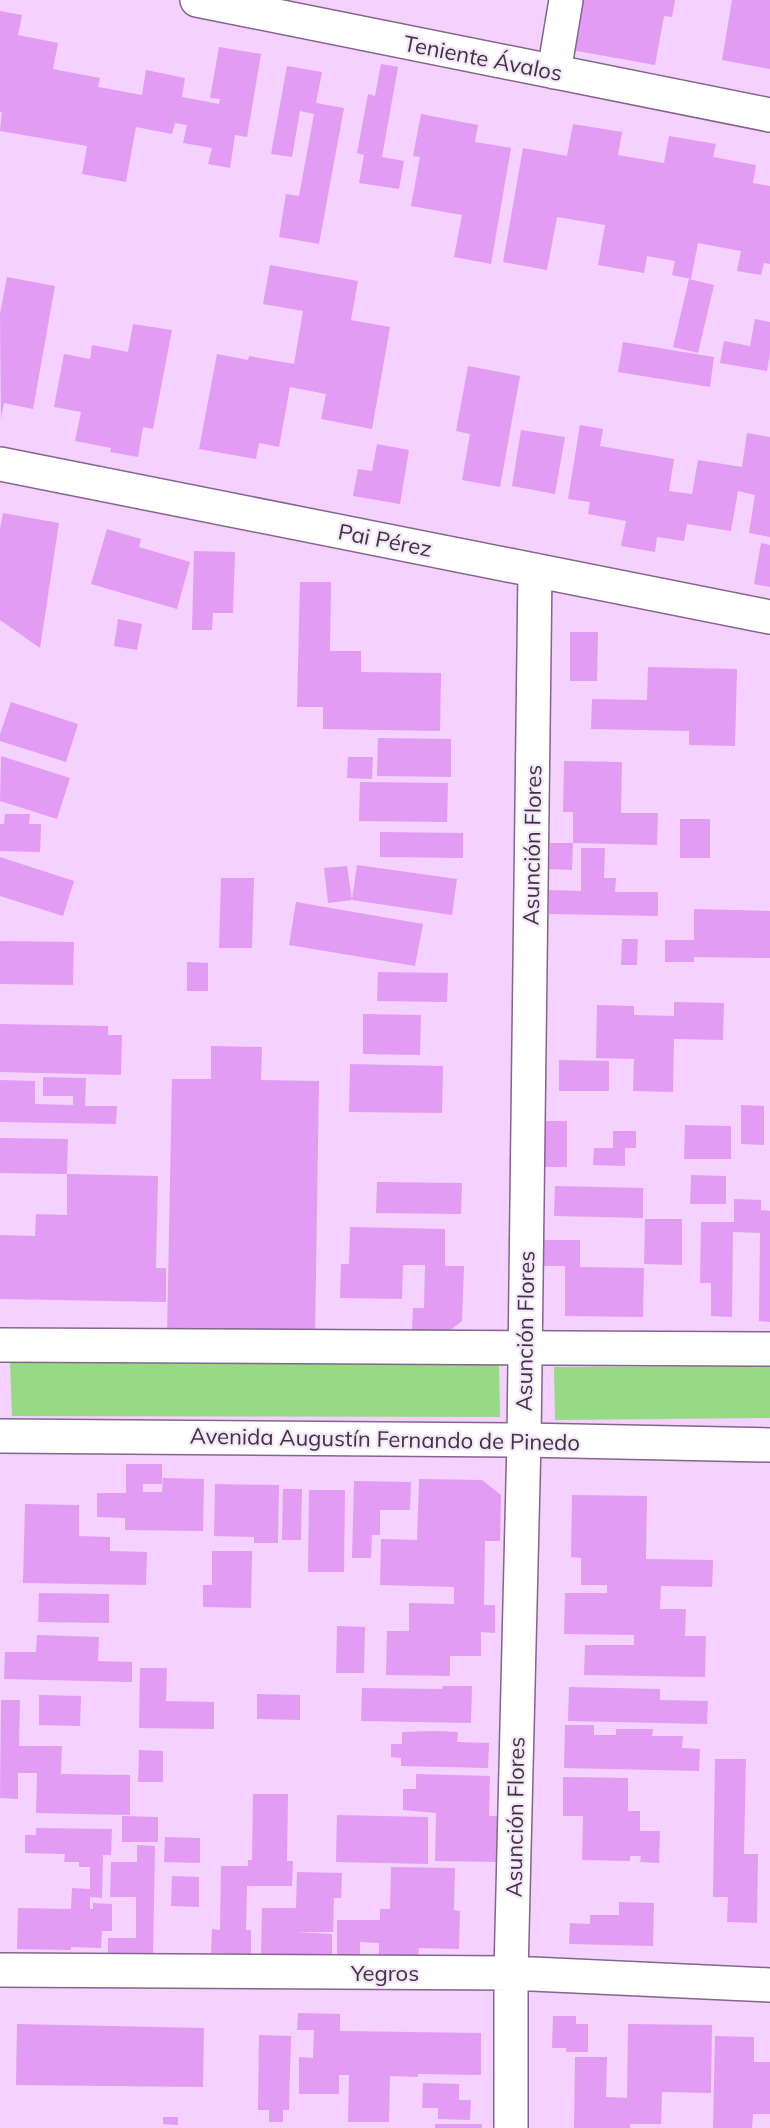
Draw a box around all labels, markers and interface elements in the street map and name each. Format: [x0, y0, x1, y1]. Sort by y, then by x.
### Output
street label: Teniente Ávalos [401, 29, 565, 87]
street label: Pai Pérez [336, 517, 434, 563]
street label: Asunción Flores [517, 764, 547, 926]
street label: Asunción Flores [510, 1250, 540, 1412]
street label: Avenida Augustín Fernando de Pinedo [190, 1422, 580, 1456]
street label: Asunción Flores [500, 1736, 530, 1898]
street label: Yegros [350, 1959, 419, 1987]

